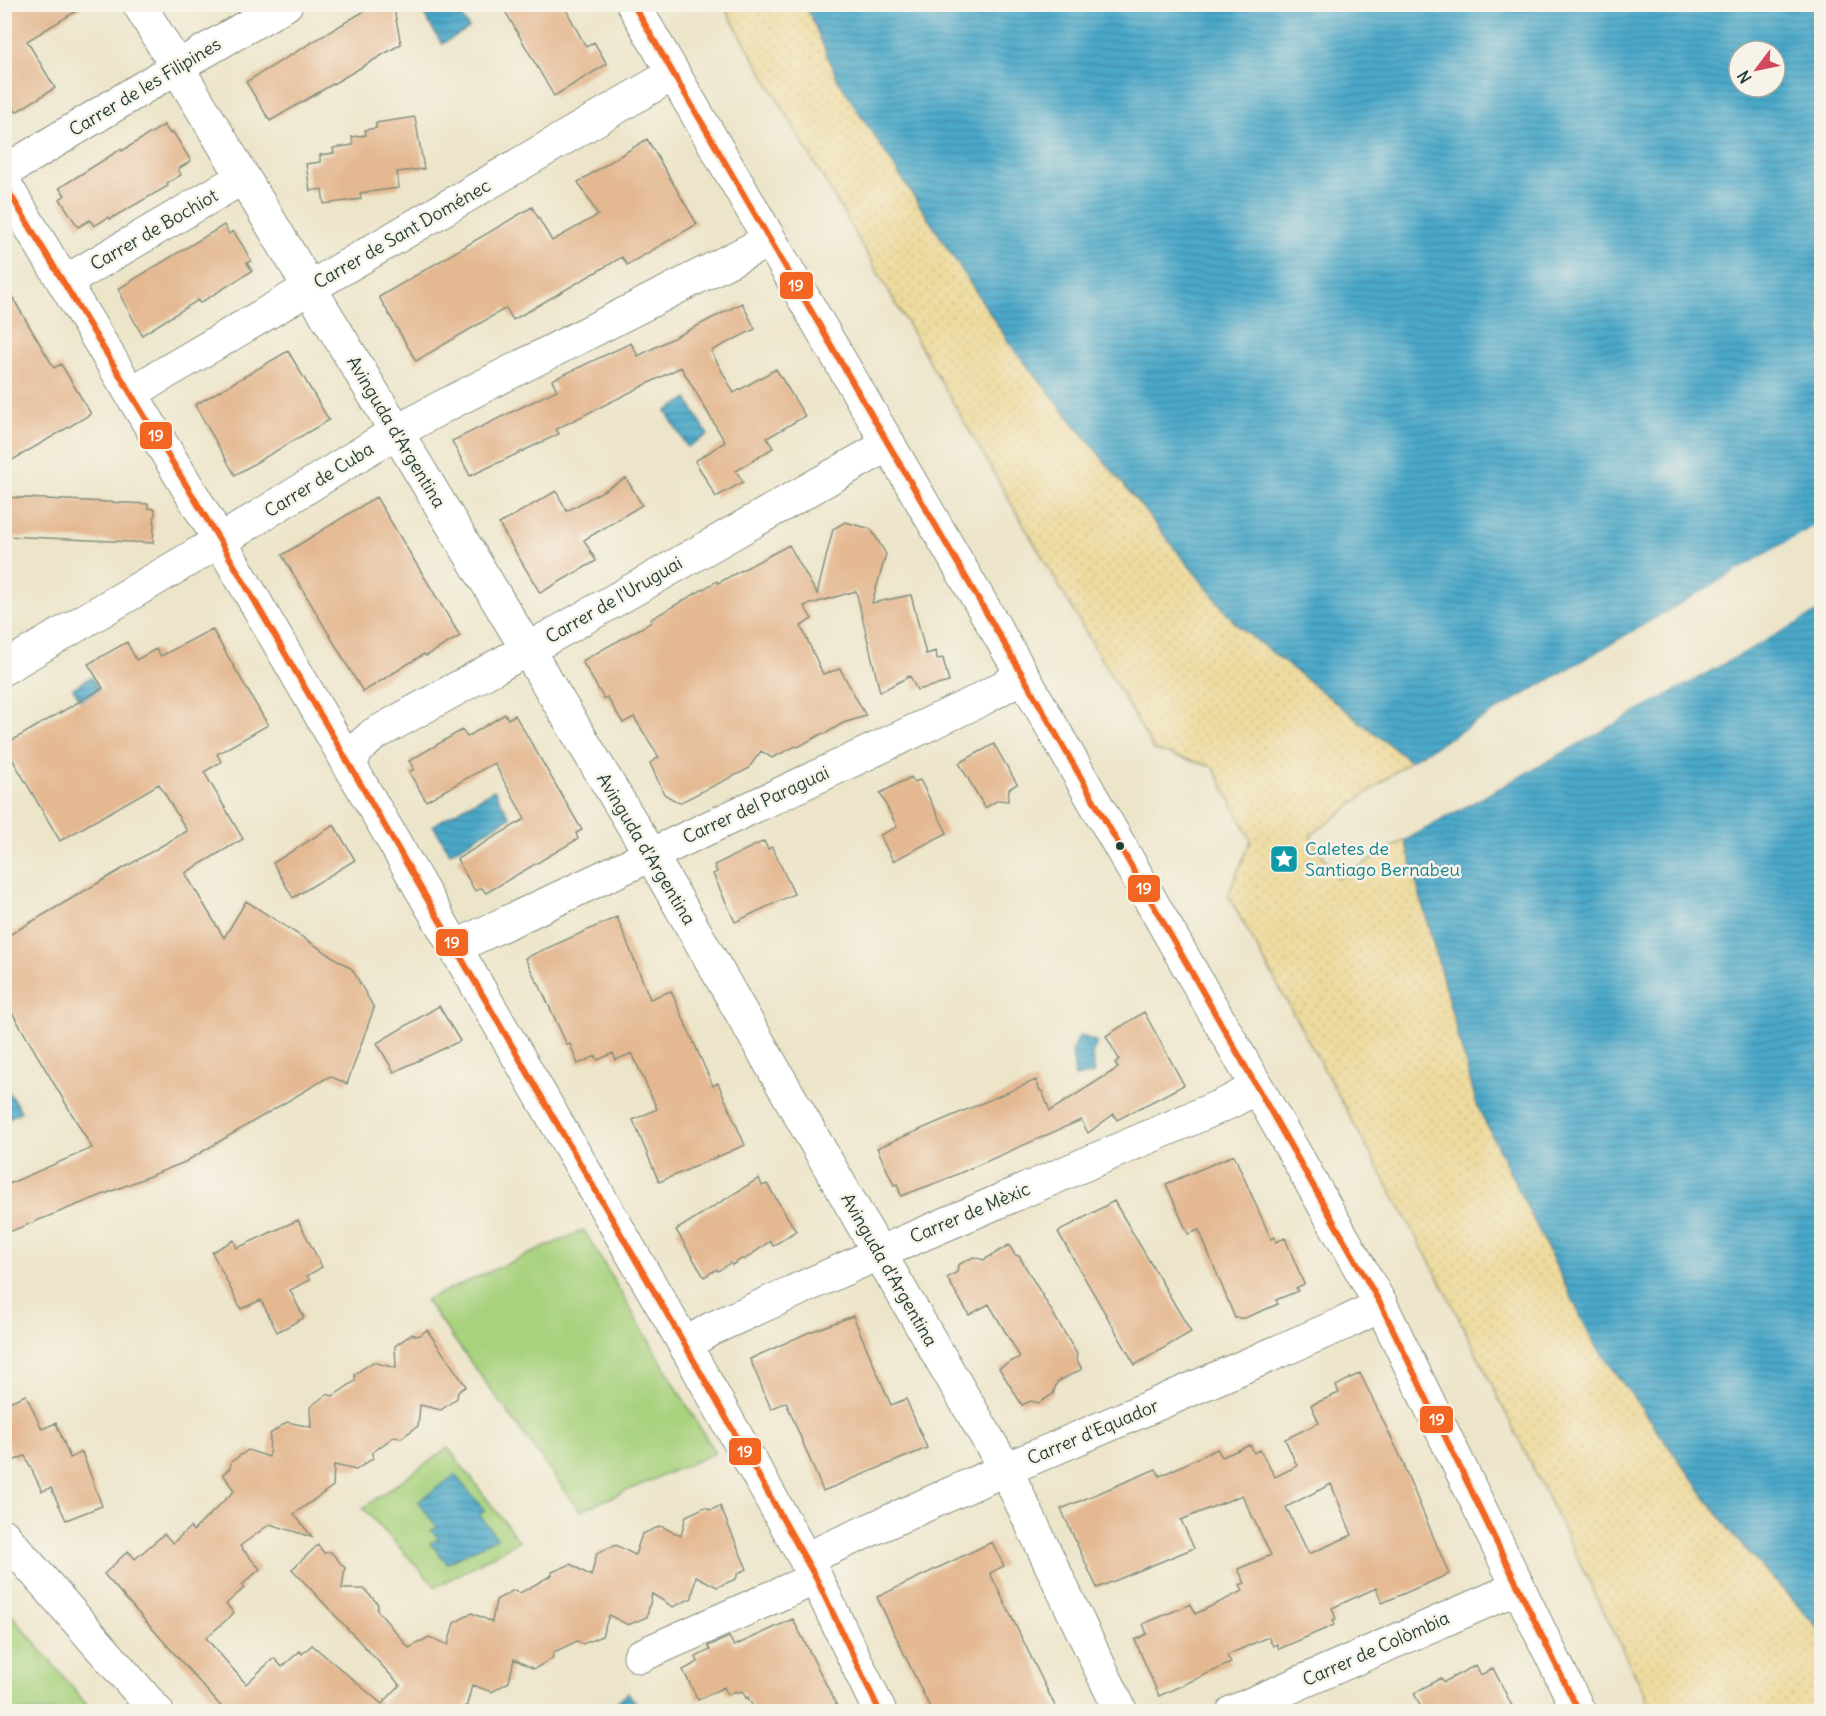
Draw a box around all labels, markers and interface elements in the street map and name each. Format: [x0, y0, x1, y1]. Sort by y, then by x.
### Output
street label: Carrer de les Filipines [65, 32, 225, 141]
north arrow [1727, 39, 1787, 99]
text: N [1733, 67, 1756, 87]
street label: Carrer de Sant Doménec [309, 173, 494, 294]
street label: Carrer de Bochiot [86, 184, 222, 275]
line badge: 19 [779, 271, 814, 300]
text: 19 [788, 275, 804, 295]
street label: Avinguda d'Argentina [342, 352, 451, 512]
line badge: 19 [139, 421, 173, 450]
text: 19 [148, 425, 164, 445]
street label: Carrer de Cuba [260, 437, 378, 522]
street label: Carrer de l'Uruguai [541, 551, 686, 648]
street label: Carrer del Paraguai [679, 761, 833, 849]
street label: Avinguda d'Argentina [592, 769, 701, 929]
place label: Caletes de Santiago Bernabeu [1305, 837, 1460, 881]
unlabelled marker [1114, 840, 1126, 852]
place icon: Caletes de Santiago Bernabeu [1268, 843, 1300, 875]
line badge: 19 [1127, 874, 1161, 903]
text: 19 [1136, 878, 1152, 898]
line badge: 19 [435, 928, 469, 957]
text: 19 [444, 932, 460, 952]
street label: Carrer de Mèxic [906, 1177, 1033, 1248]
street label: Avinguda d'Argentina [836, 1189, 943, 1350]
street label: Carrer d'Equador [1024, 1393, 1163, 1470]
line badge: 19 [1419, 1405, 1454, 1434]
text: 19 [1429, 1409, 1445, 1429]
line badge: 19 [728, 1437, 762, 1466]
text: 19 [737, 1441, 753, 1461]
street label: Carrer de Colòmbia [1299, 1606, 1453, 1691]

